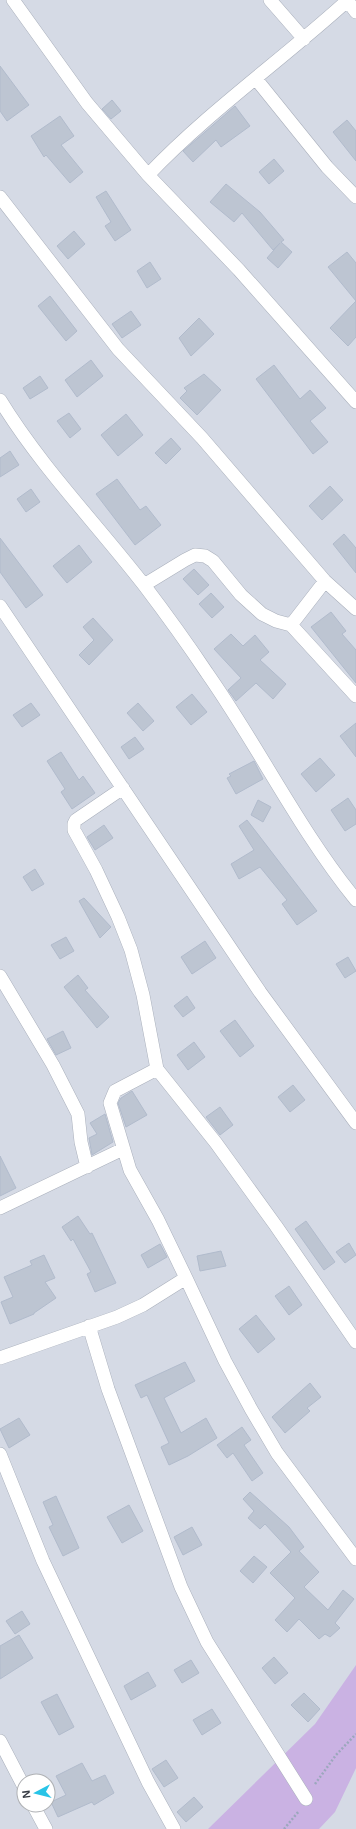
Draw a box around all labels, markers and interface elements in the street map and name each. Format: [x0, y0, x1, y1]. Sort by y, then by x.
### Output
north arrow [16, 1773, 56, 1813]
text: N [20, 1789, 33, 1799]

